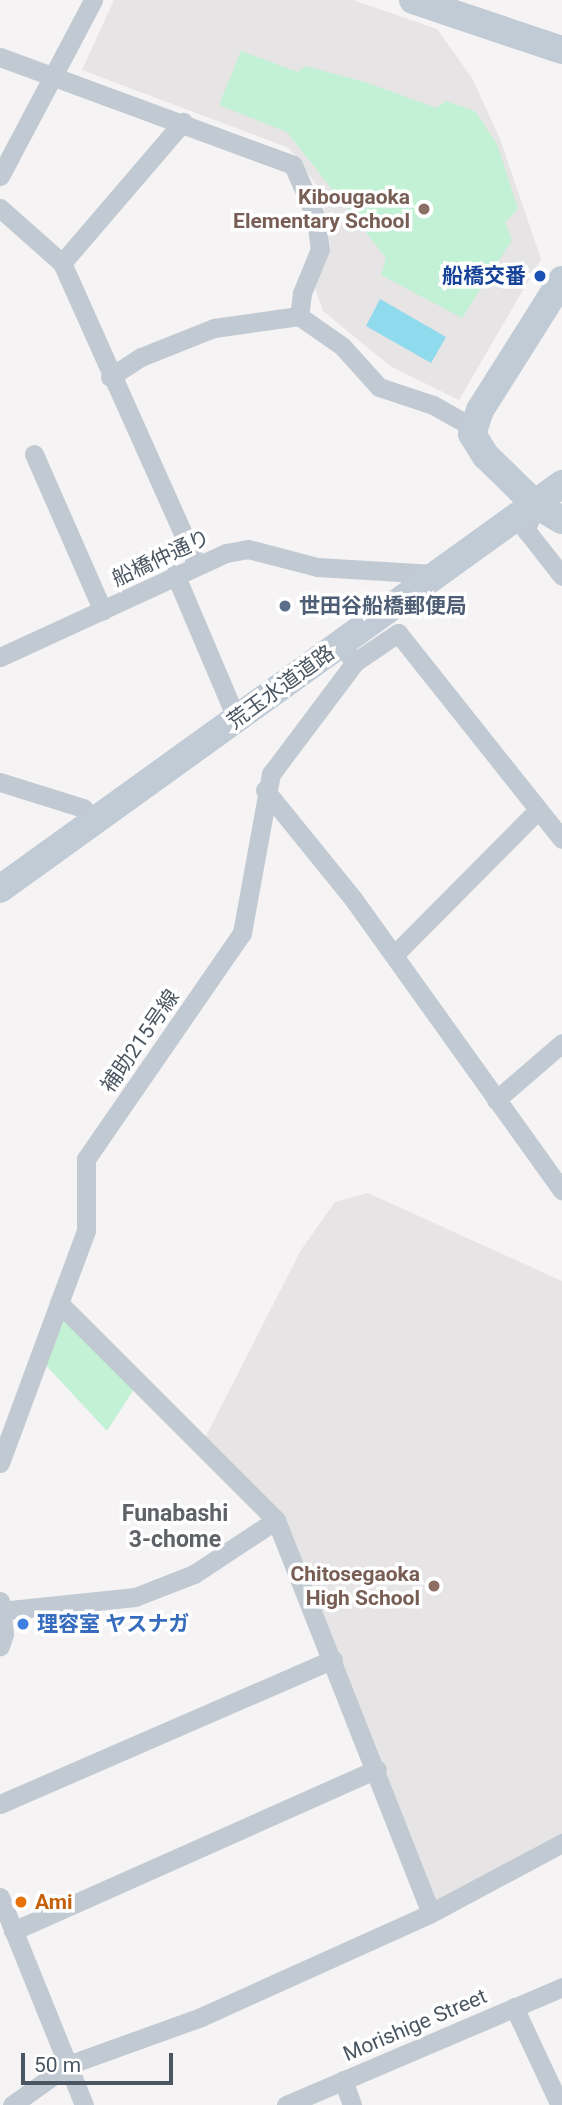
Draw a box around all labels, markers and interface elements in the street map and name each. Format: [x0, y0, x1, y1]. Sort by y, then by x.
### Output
place label: Kibougaoka Elementary School [233, 184, 410, 234]
marker: Kibougaoka Elementary School [416, 201, 432, 217]
place label: 船橋交番 [442, 263, 526, 289]
marker: 船橋交番 [532, 268, 548, 284]
street label: 船橋仲通り [108, 524, 214, 592]
place label: 世田谷船橋郵便局 [299, 593, 467, 619]
marker: 世田谷船橋郵便局 [277, 598, 293, 614]
street label: 荒玉水道道路 [223, 640, 339, 734]
street label: 補助215号線 [95, 985, 185, 1097]
district label: Funabashi 3-chome [122, 1500, 228, 1554]
place label: Chitosegaoka High School [291, 1561, 420, 1611]
marker: Chitosegaoka High School [426, 1578, 442, 1594]
place label: 理容室 ヤスナガ [37, 1611, 189, 1637]
marker: 理容室 ヤスナガ [15, 1616, 31, 1632]
place label: Ami [35, 1889, 73, 1915]
marker: Ami [13, 1894, 29, 1910]
street label: Morishige Street [339, 1983, 491, 2067]
scale bar [24, 2038, 177, 2082]
text: 50 m [34, 2053, 81, 2077]

